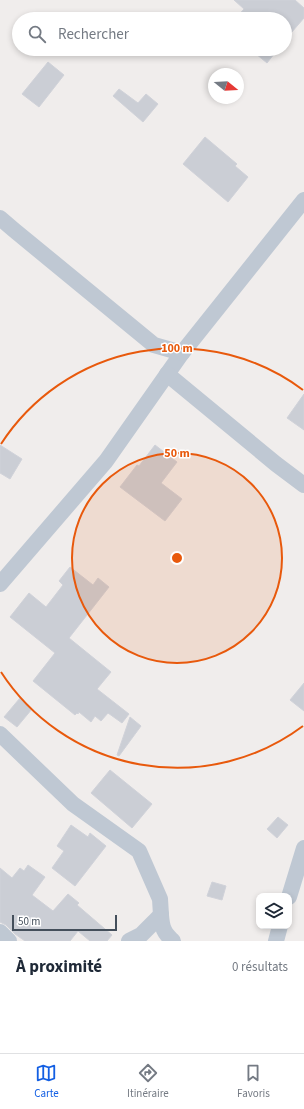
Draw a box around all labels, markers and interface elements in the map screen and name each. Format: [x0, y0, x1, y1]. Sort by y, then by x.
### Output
search box [12, 12, 292, 56]
icon: search [26, 23, 48, 45]
text: Rechercher [58, 24, 129, 45]
north arrow [208, 68, 244, 104]
text: 100 m [161, 340, 193, 357]
text: 50 m [164, 445, 190, 462]
centre of rings [170, 551, 184, 565]
map controls [256, 893, 292, 929]
button: layers [256, 893, 292, 929]
scale bar [12, 913, 117, 932]
text: 50 m [18, 914, 40, 929]
text: À proximité [16, 955, 102, 979]
text: 0 résultats [232, 958, 288, 976]
tab: Carte [34, 1062, 59, 1101]
tab: Itinéraire [127, 1062, 169, 1101]
tab: Favoris [237, 1062, 270, 1101]

